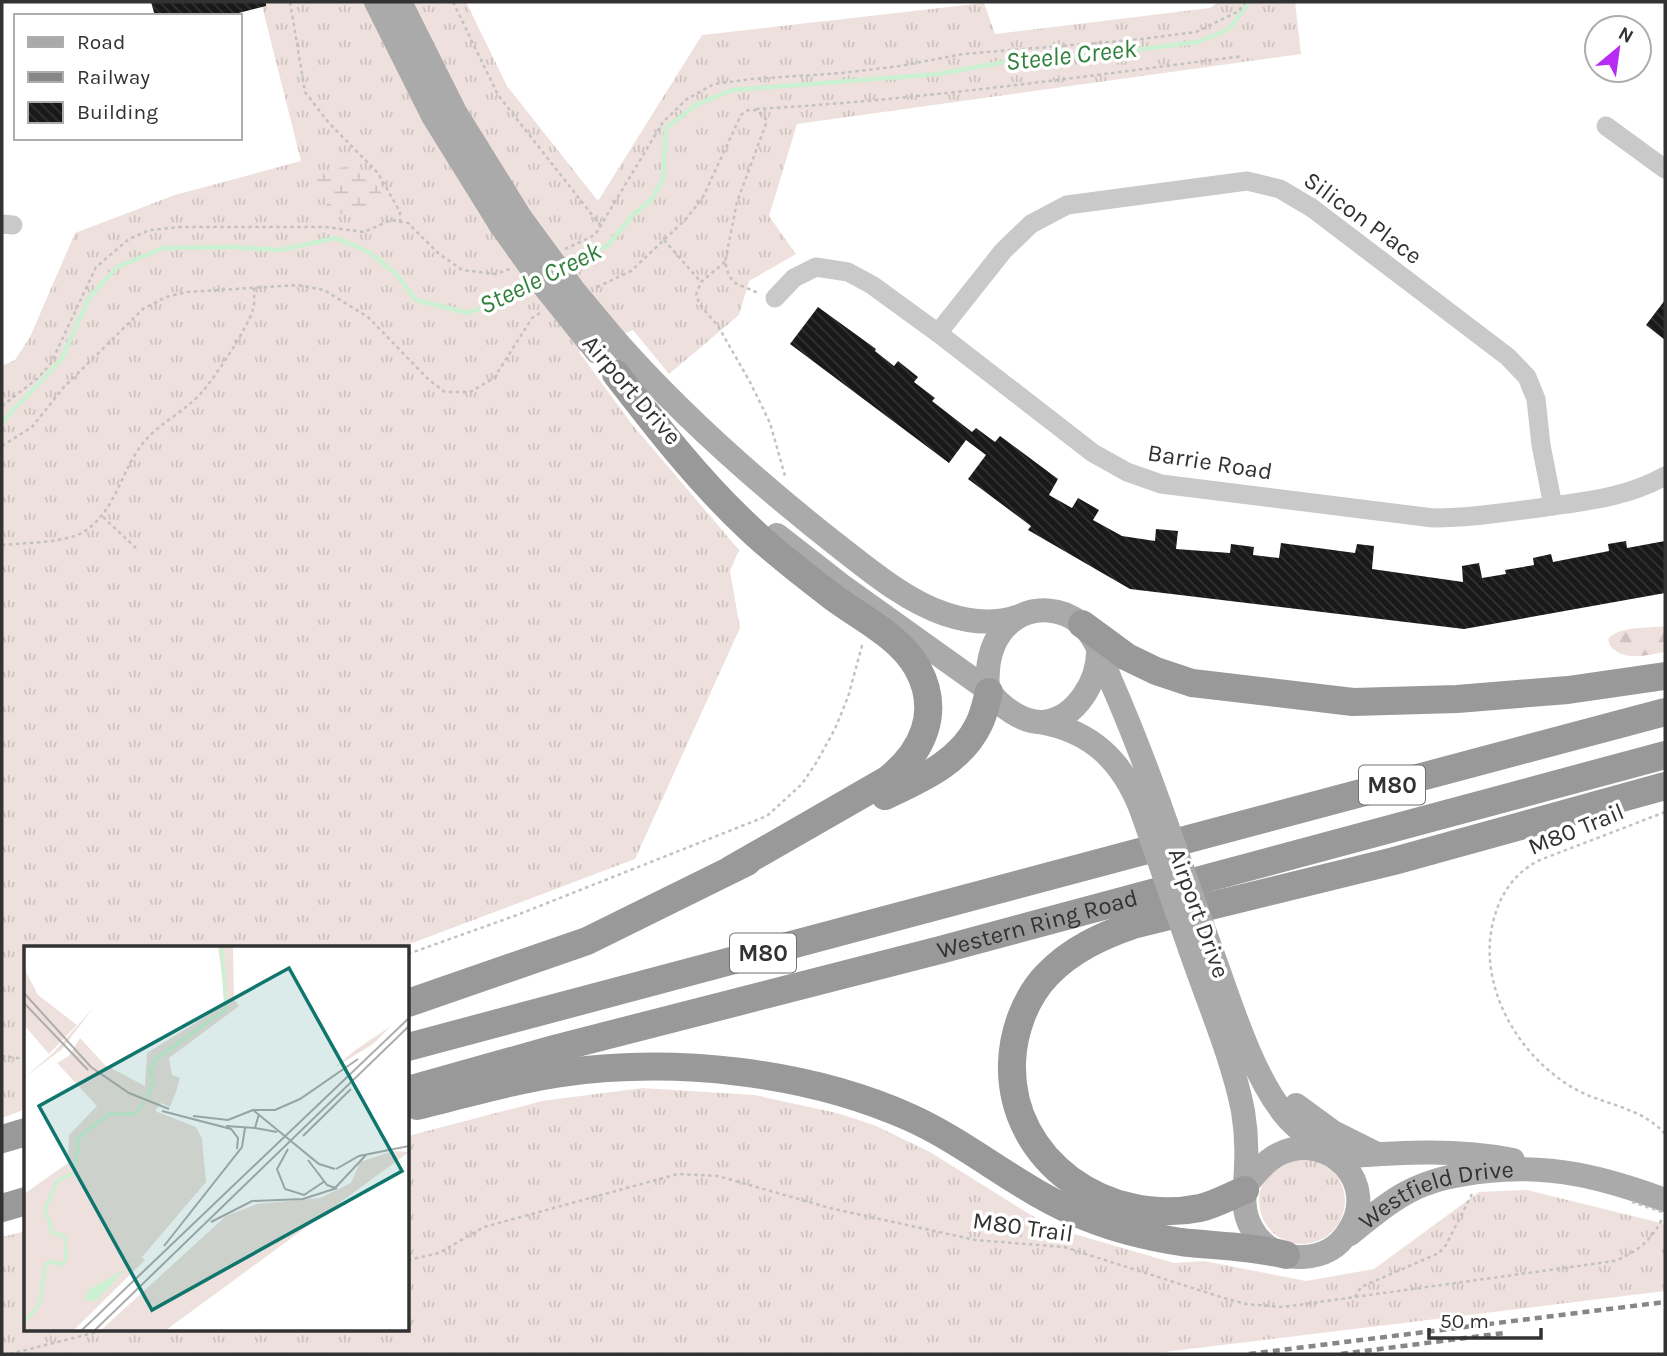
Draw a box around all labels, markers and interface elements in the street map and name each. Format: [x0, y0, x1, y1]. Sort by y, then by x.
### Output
legend [14, 14, 242, 140]
north arrow [1583, 14, 1653, 84]
text: N [1614, 22, 1637, 48]
text: Road [77, 30, 125, 54]
water label: Steele Creek [1004, 33, 1139, 77]
text: Railway [77, 65, 150, 89]
text: Building [77, 100, 158, 124]
street label: Silicon Place [1298, 166, 1428, 270]
water label: Steele Creek [474, 235, 607, 321]
street label: Airport Drive [577, 329, 687, 451]
street label: Barrie Road [1146, 438, 1274, 486]
road number: M80 [1359, 765, 1425, 804]
street label: M80 Trail [1524, 797, 1628, 861]
street label: Airport Drive [1163, 844, 1235, 982]
street label: Western Ring Road [934, 883, 1141, 964]
road number: M80 [730, 934, 796, 972]
inset map [24, 946, 410, 1332]
street label: Westfield Drive [1353, 1155, 1514, 1235]
street label: M80 Trail [971, 1206, 1075, 1248]
scale bar [1429, 1296, 1541, 1340]
text: 50 m [1440, 1309, 1489, 1333]

